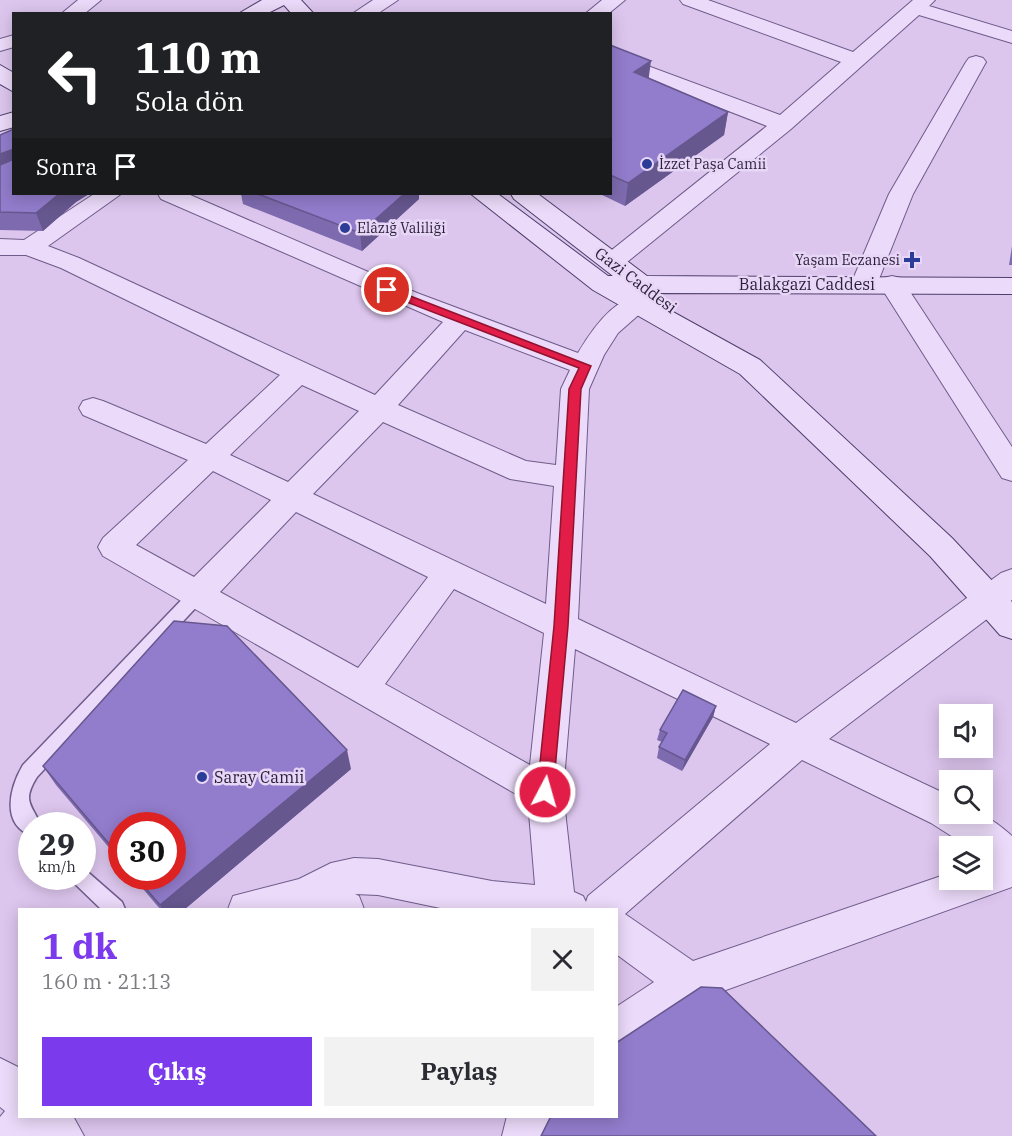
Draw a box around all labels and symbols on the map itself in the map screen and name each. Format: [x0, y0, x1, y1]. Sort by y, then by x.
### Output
place label: İzzet Paşa Camii [659, 155, 766, 173]
marker: İzzet Paşa Camii [640, 157, 654, 171]
place label: Elâzığ Valiliği [357, 219, 446, 237]
marker: Elâzığ Valiliği [338, 221, 352, 235]
street label: Gazi Caddesi [591, 243, 681, 317]
place label: Yaşam Eczanesi [795, 251, 900, 269]
marker: Yaşam Eczanesi [905, 253, 919, 267]
pin [361, 264, 412, 315]
street label: Balakgazi Caddesi [739, 274, 875, 294]
position arrow [513, 760, 577, 824]
place label: Saray Camii [214, 767, 304, 787]
marker: Saray Camii [195, 770, 209, 784]
speed limit sign: 30 [108, 812, 186, 890]

